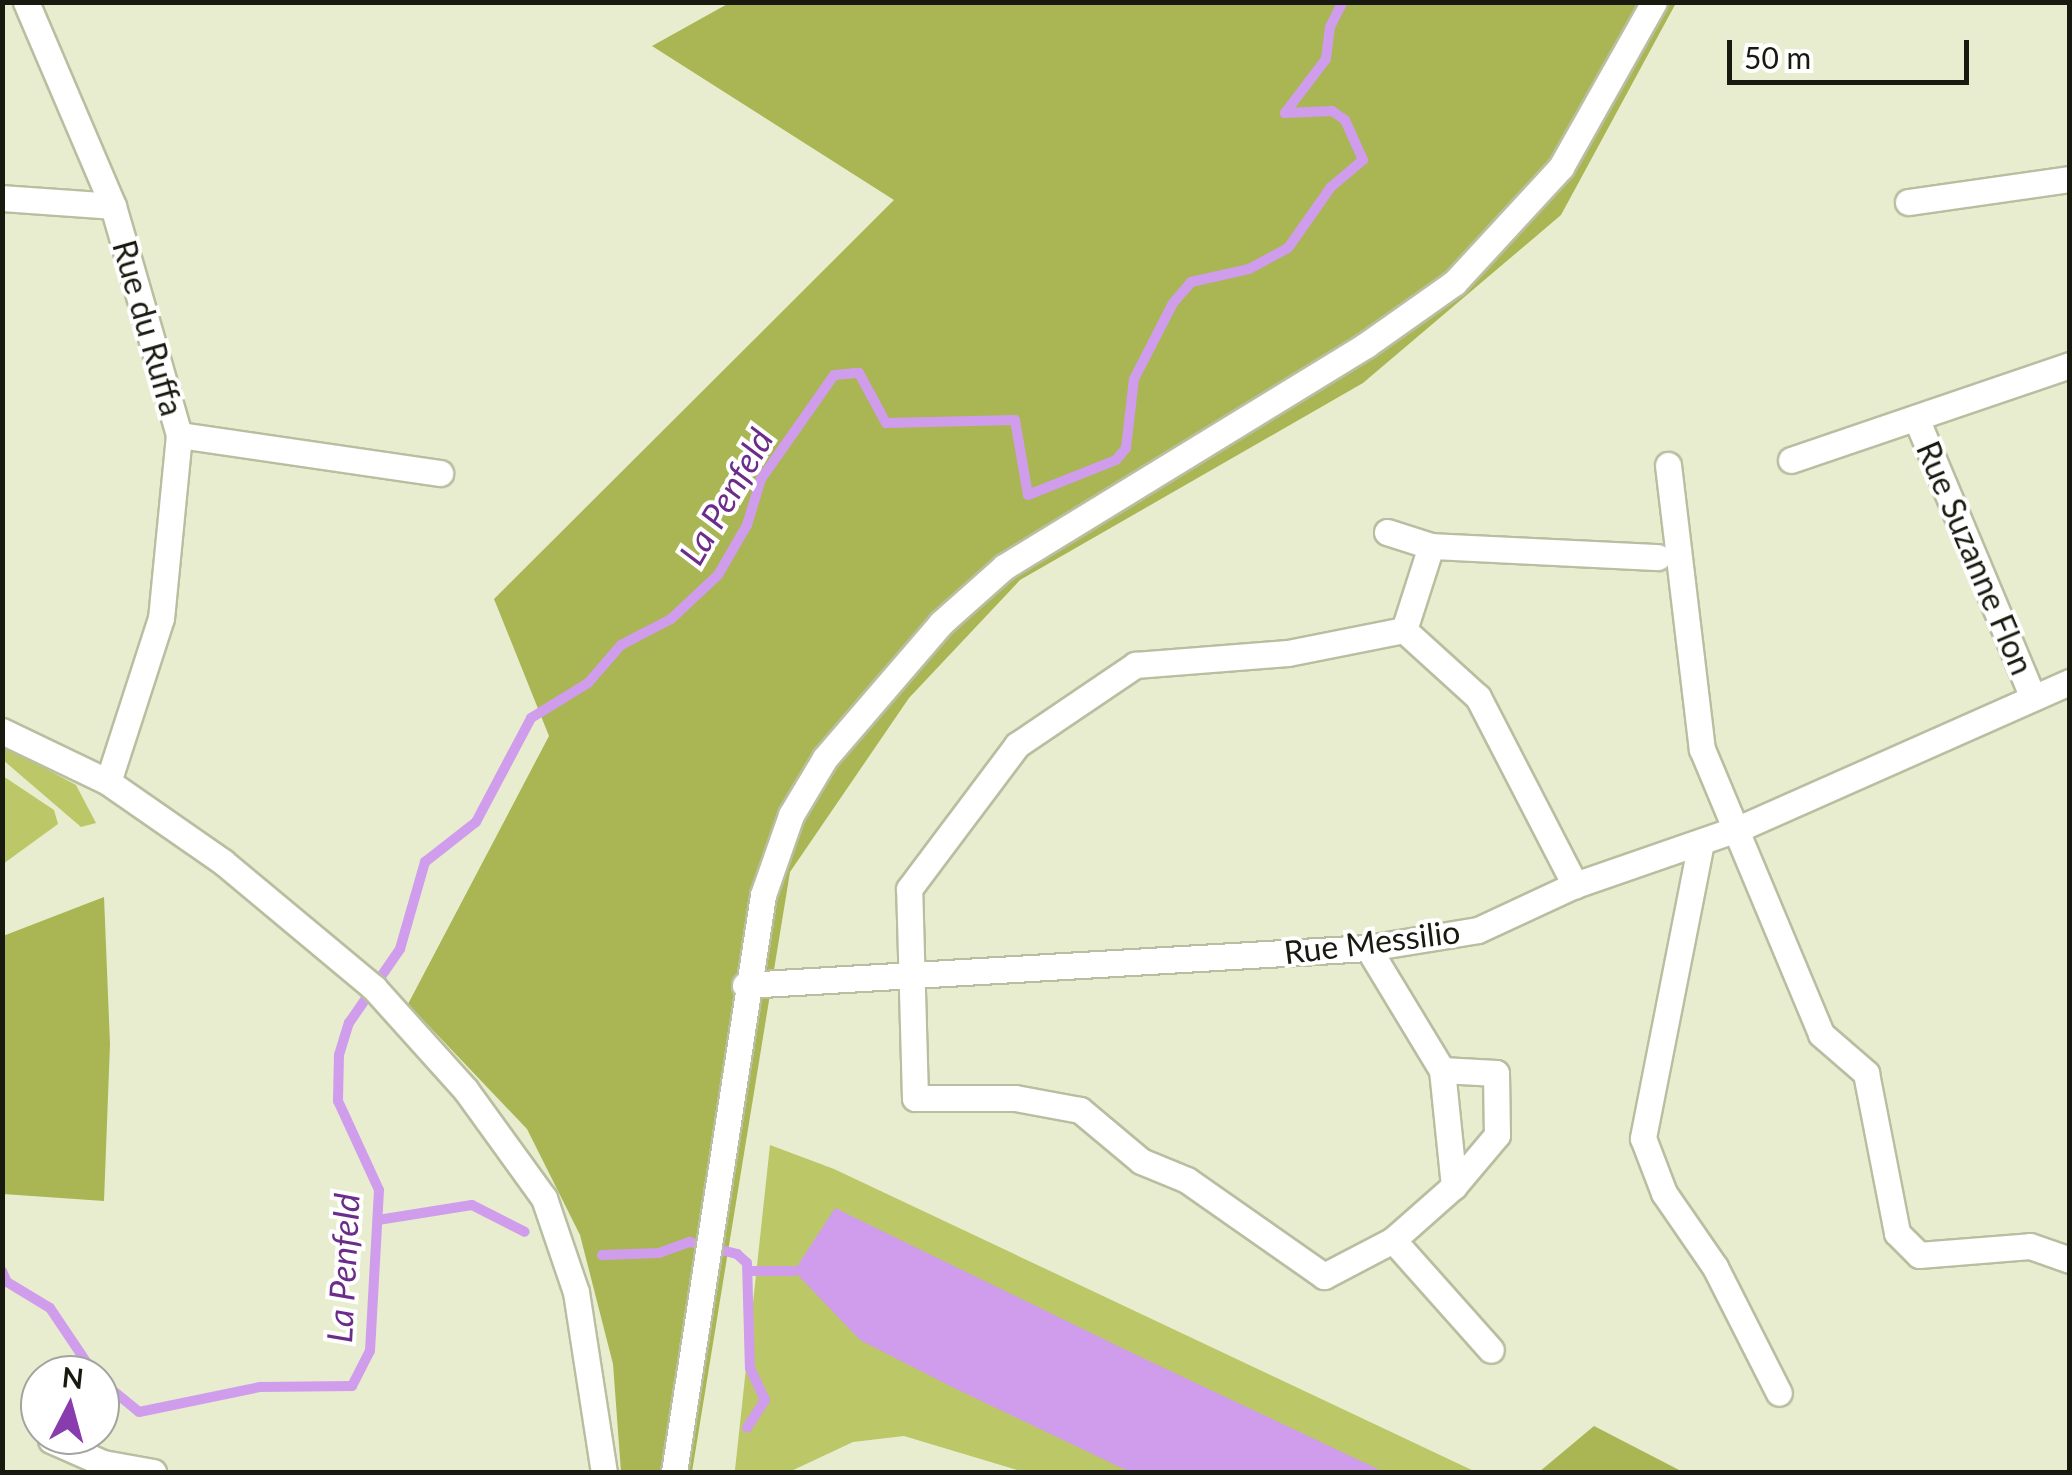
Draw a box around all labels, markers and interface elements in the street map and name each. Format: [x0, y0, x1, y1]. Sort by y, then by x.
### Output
scale bar [1732, 20, 1974, 82]
text: 50 m [1744, 39, 1811, 75]
street label: Rue du Ruffa [105, 236, 191, 420]
water label: La Penfeld [669, 421, 781, 571]
street label: Rue Suzanne Flon [1909, 436, 2041, 680]
street label: Rue Messilio [1282, 912, 1462, 972]
water label: La Penfeld [317, 1192, 367, 1344]
north arrow [20, 1355, 120, 1455]
text: N [60, 1359, 85, 1395]

